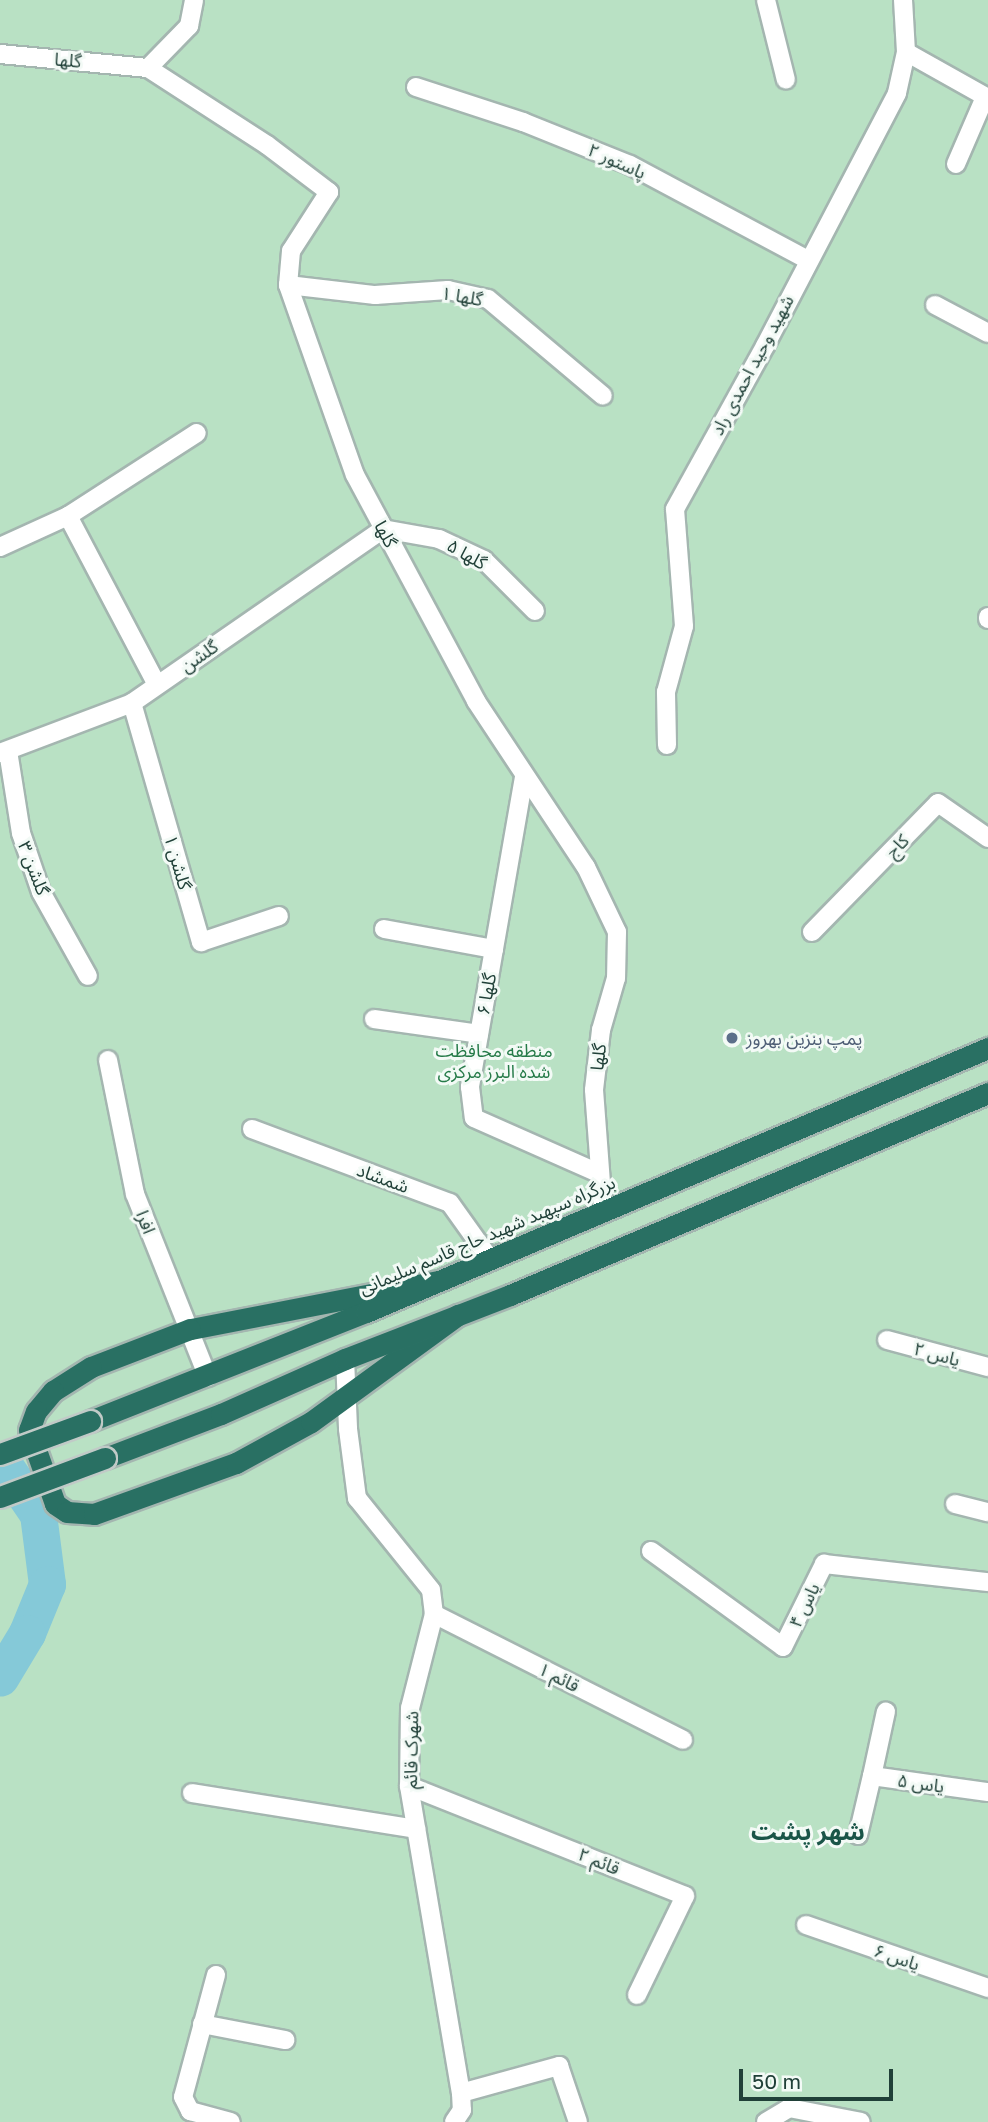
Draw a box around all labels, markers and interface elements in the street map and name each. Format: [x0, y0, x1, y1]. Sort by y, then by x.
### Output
street label: گلها [54, 48, 82, 72]
street label: پاستور ۲ [585, 139, 649, 183]
street label: گلها ۱ [439, 282, 485, 310]
street label: شهید وحید احمدی راد [706, 291, 798, 439]
street label: گلها [370, 517, 402, 551]
street label: گلها ۵ [443, 534, 491, 574]
street label: گلشن [176, 635, 222, 677]
street label: کاج [881, 830, 913, 862]
street label: گلشن ۱ [160, 832, 196, 892]
street label: گلشن ۳ [14, 838, 54, 898]
street label: گلها ۶ [472, 971, 500, 1017]
place label: پمپ بنزین بهروز [746, 1027, 862, 1049]
marker: پمپ بنزین بهروز [724, 1030, 740, 1046]
park label: منطقه محافظت شده البرز مرکزی [435, 1040, 553, 1082]
street label: گلها [586, 1042, 610, 1072]
street label: شمشاد [354, 1159, 412, 1197]
street label: بزرگراه سپهبد شهید حاج قاسم سلیمانی [356, 1171, 618, 1299]
street label: افرا [132, 1207, 160, 1237]
street label: یاس ۲ [911, 1337, 963, 1371]
street label: یاس ۴ [784, 1579, 824, 1631]
street label: قائم ۱ [535, 1658, 583, 1696]
street label: شهرک قائم [400, 1711, 422, 1789]
street label: یاس ۵ [896, 1769, 946, 1797]
district label: شهر پشت [751, 1817, 865, 1845]
street label: قائم ۲ [575, 1843, 623, 1879]
street label: یاس ۶ [871, 1939, 923, 1975]
scale bar [743, 2056, 897, 2100]
text: 50 m [752, 2068, 801, 2094]

